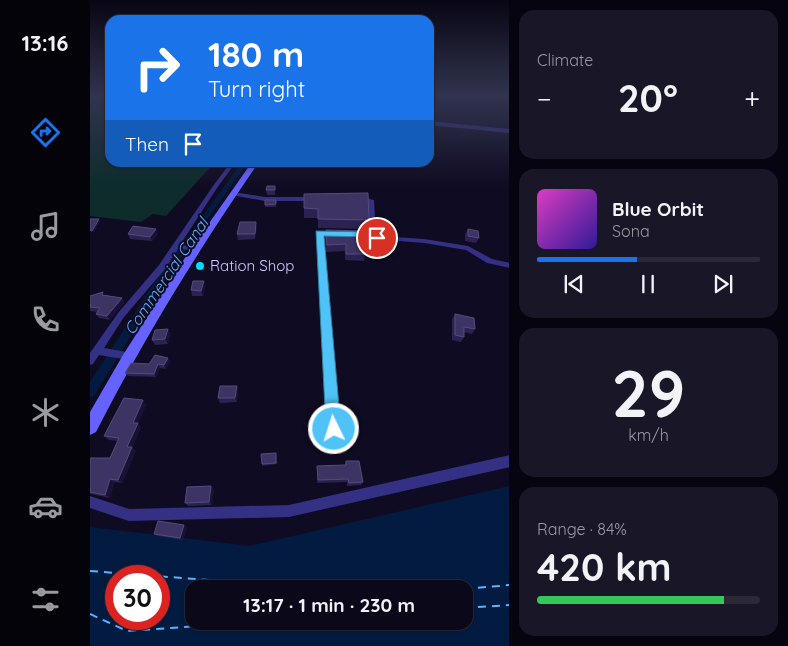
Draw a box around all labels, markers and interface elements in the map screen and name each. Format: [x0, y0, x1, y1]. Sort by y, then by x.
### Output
text: 13:16 [21, 29, 69, 57]
text: 180 m [208, 32, 304, 76]
icon: right [125, 35, 190, 100]
text: Climate [537, 50, 593, 70]
text: 20° [618, 74, 678, 122]
text: Turn right [208, 75, 305, 103]
text: − [537, 81, 552, 116]
text: + [744, 81, 760, 116]
icon: directions [28, 115, 63, 150]
icon: arrive [179, 130, 207, 158]
text: Then [125, 132, 169, 156]
text: Blue Orbit [612, 197, 704, 221]
icon: music [28, 209, 63, 244]
water label: Commercial Canal [120, 212, 214, 338]
pin [356, 217, 398, 259]
text: Sona [612, 221, 650, 241]
icon: arrive [363, 224, 391, 252]
place label: Ration Shop [210, 256, 294, 275]
marker: Ration Shop [194, 260, 206, 272]
icon: previous [560, 270, 588, 298]
icon: pause [634, 270, 662, 298]
icon: next [709, 270, 737, 298]
icon: phone [28, 302, 63, 337]
text: 29 [612, 352, 685, 433]
icon: climate [28, 395, 63, 430]
position arrow [307, 402, 359, 454]
text: km/h [628, 425, 669, 445]
icon: car [28, 489, 63, 524]
text: Range · 84% [537, 519, 627, 539]
text: 420 km [537, 543, 672, 591]
speed limit sign: 30 [105, 565, 170, 630]
icon: filters [28, 582, 63, 617]
text: 13:17 · 1 min · 230 m [243, 593, 415, 617]

